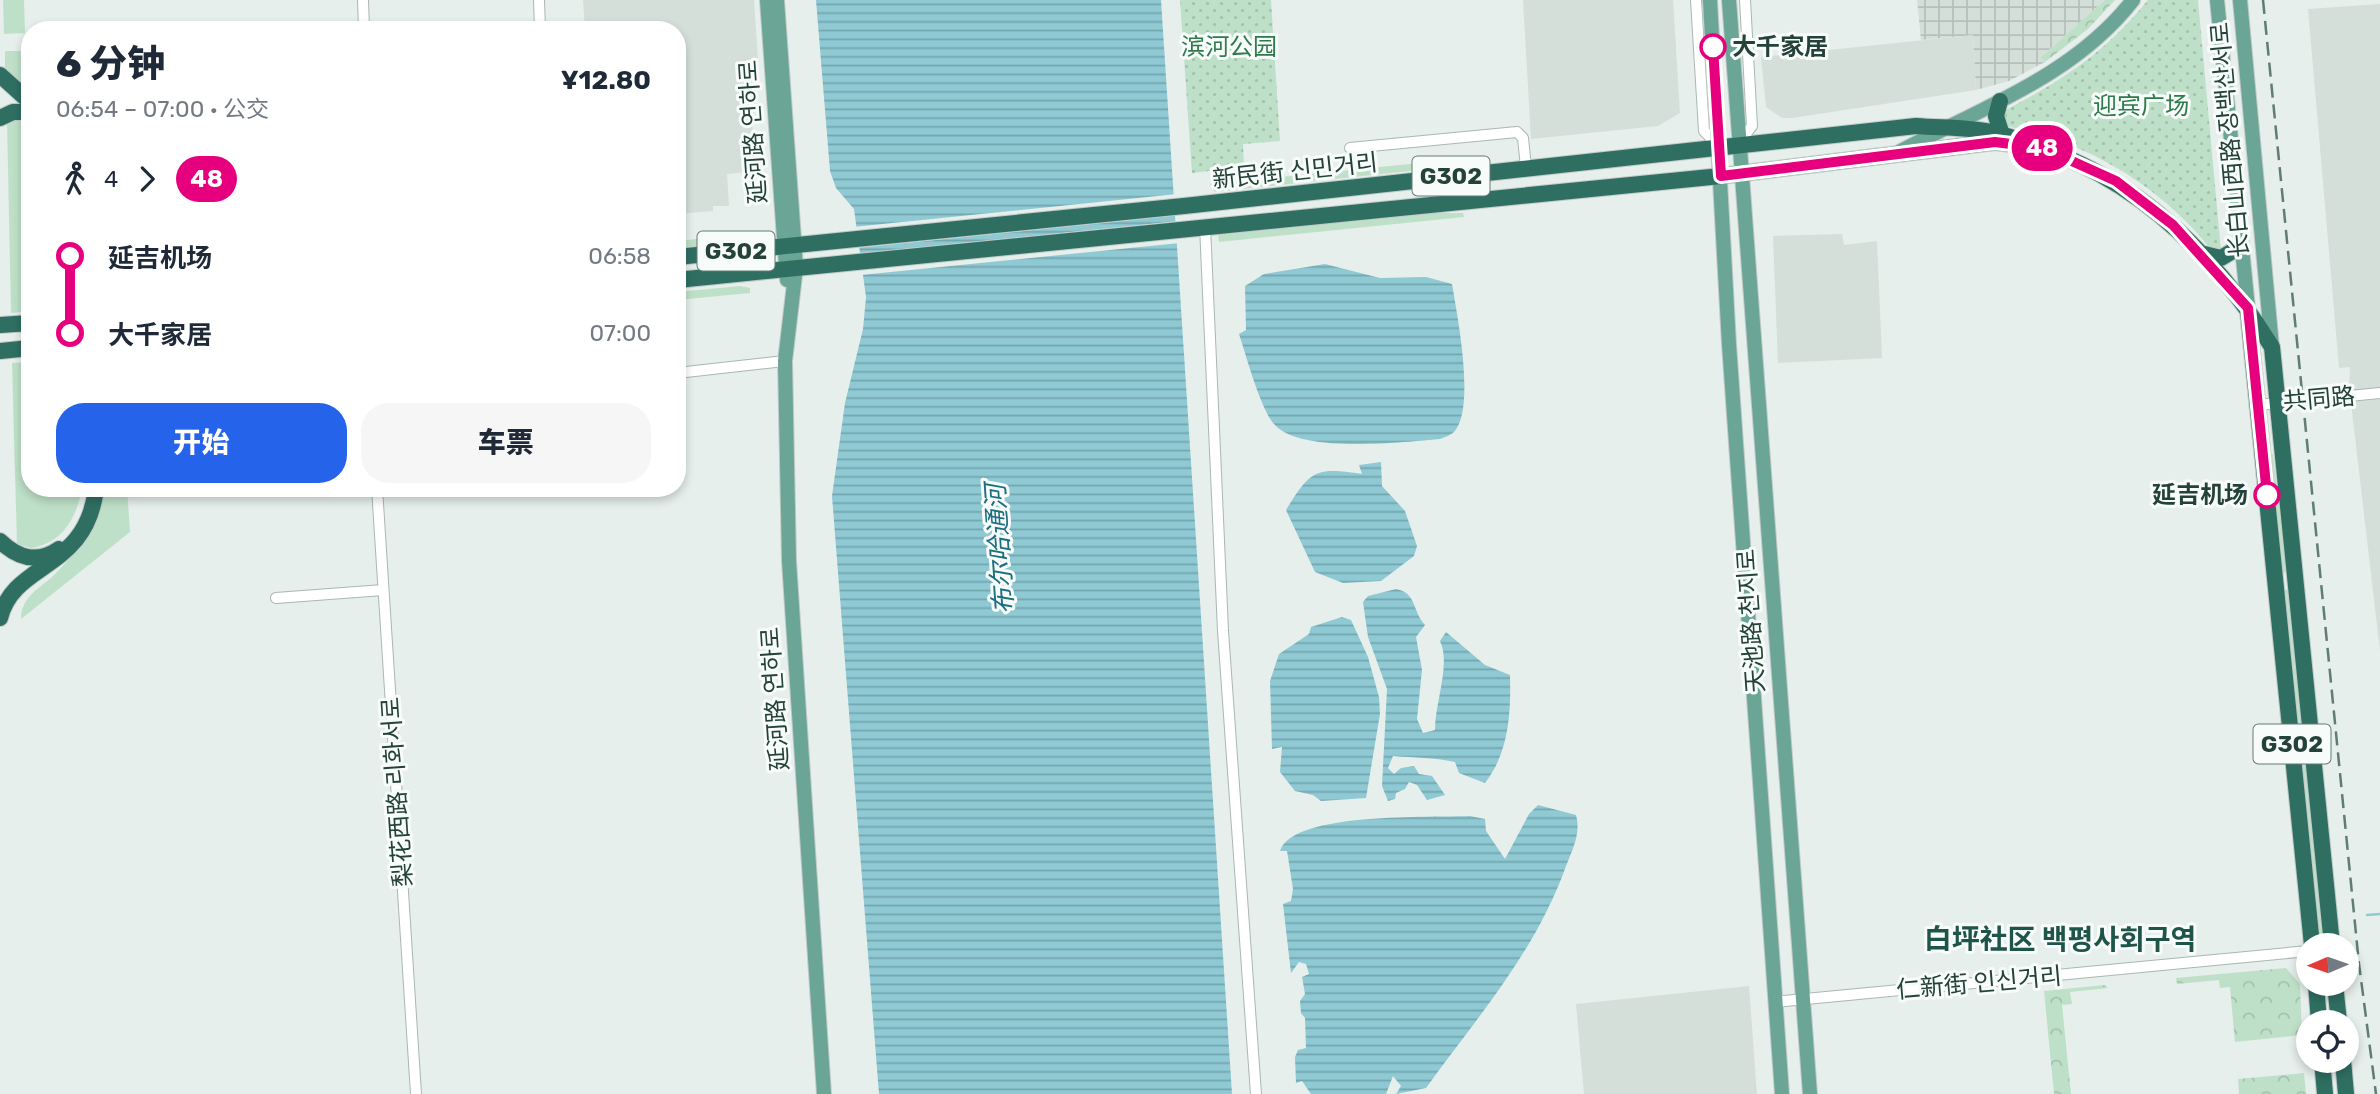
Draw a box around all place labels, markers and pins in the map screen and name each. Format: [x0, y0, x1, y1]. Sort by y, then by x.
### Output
place label: 大千家居 [1732, 33, 1828, 61]
marker: 大千家居 [1700, 34, 1726, 60]
place label: 延吉机场 [2152, 481, 2248, 509]
marker: 延吉机场 [2254, 482, 2280, 508]

